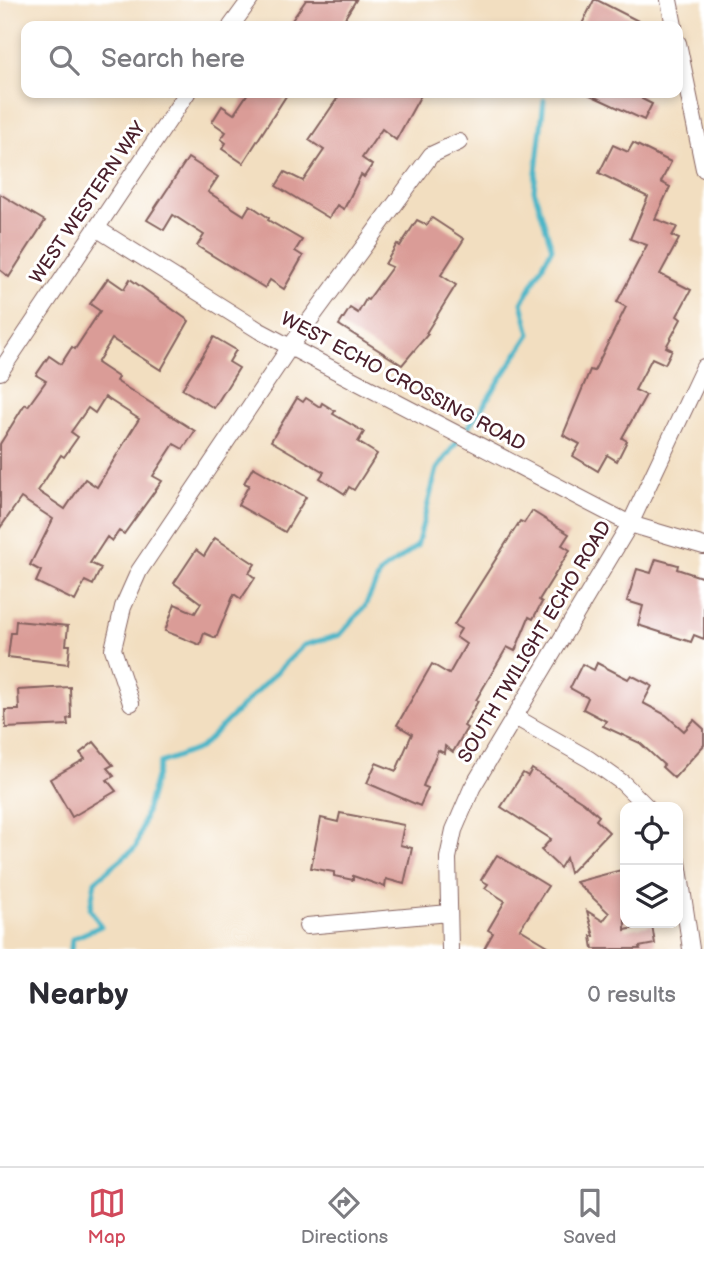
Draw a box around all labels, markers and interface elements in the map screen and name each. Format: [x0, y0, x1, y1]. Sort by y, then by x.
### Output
search box [21, 21, 683, 98]
icon: search [45, 41, 83, 79]
text: Search here [101, 44, 245, 75]
street label: WEST WESTERN WAY [25, 117, 151, 288]
street label: WEST ECHO CROSSING ROAD [277, 308, 529, 456]
street label: SOUTH TWILIGHT ECHO ROAD [454, 517, 617, 767]
map controls [620, 802, 683, 928]
button: locate [620, 802, 683, 865]
button: layers [620, 865, 683, 928]
text: Nearby [28, 977, 128, 1013]
text: 0 results [587, 981, 676, 1009]
tab: Map [88, 1184, 126, 1249]
tab: Directions [301, 1184, 388, 1249]
tab: Saved [563, 1184, 616, 1249]

